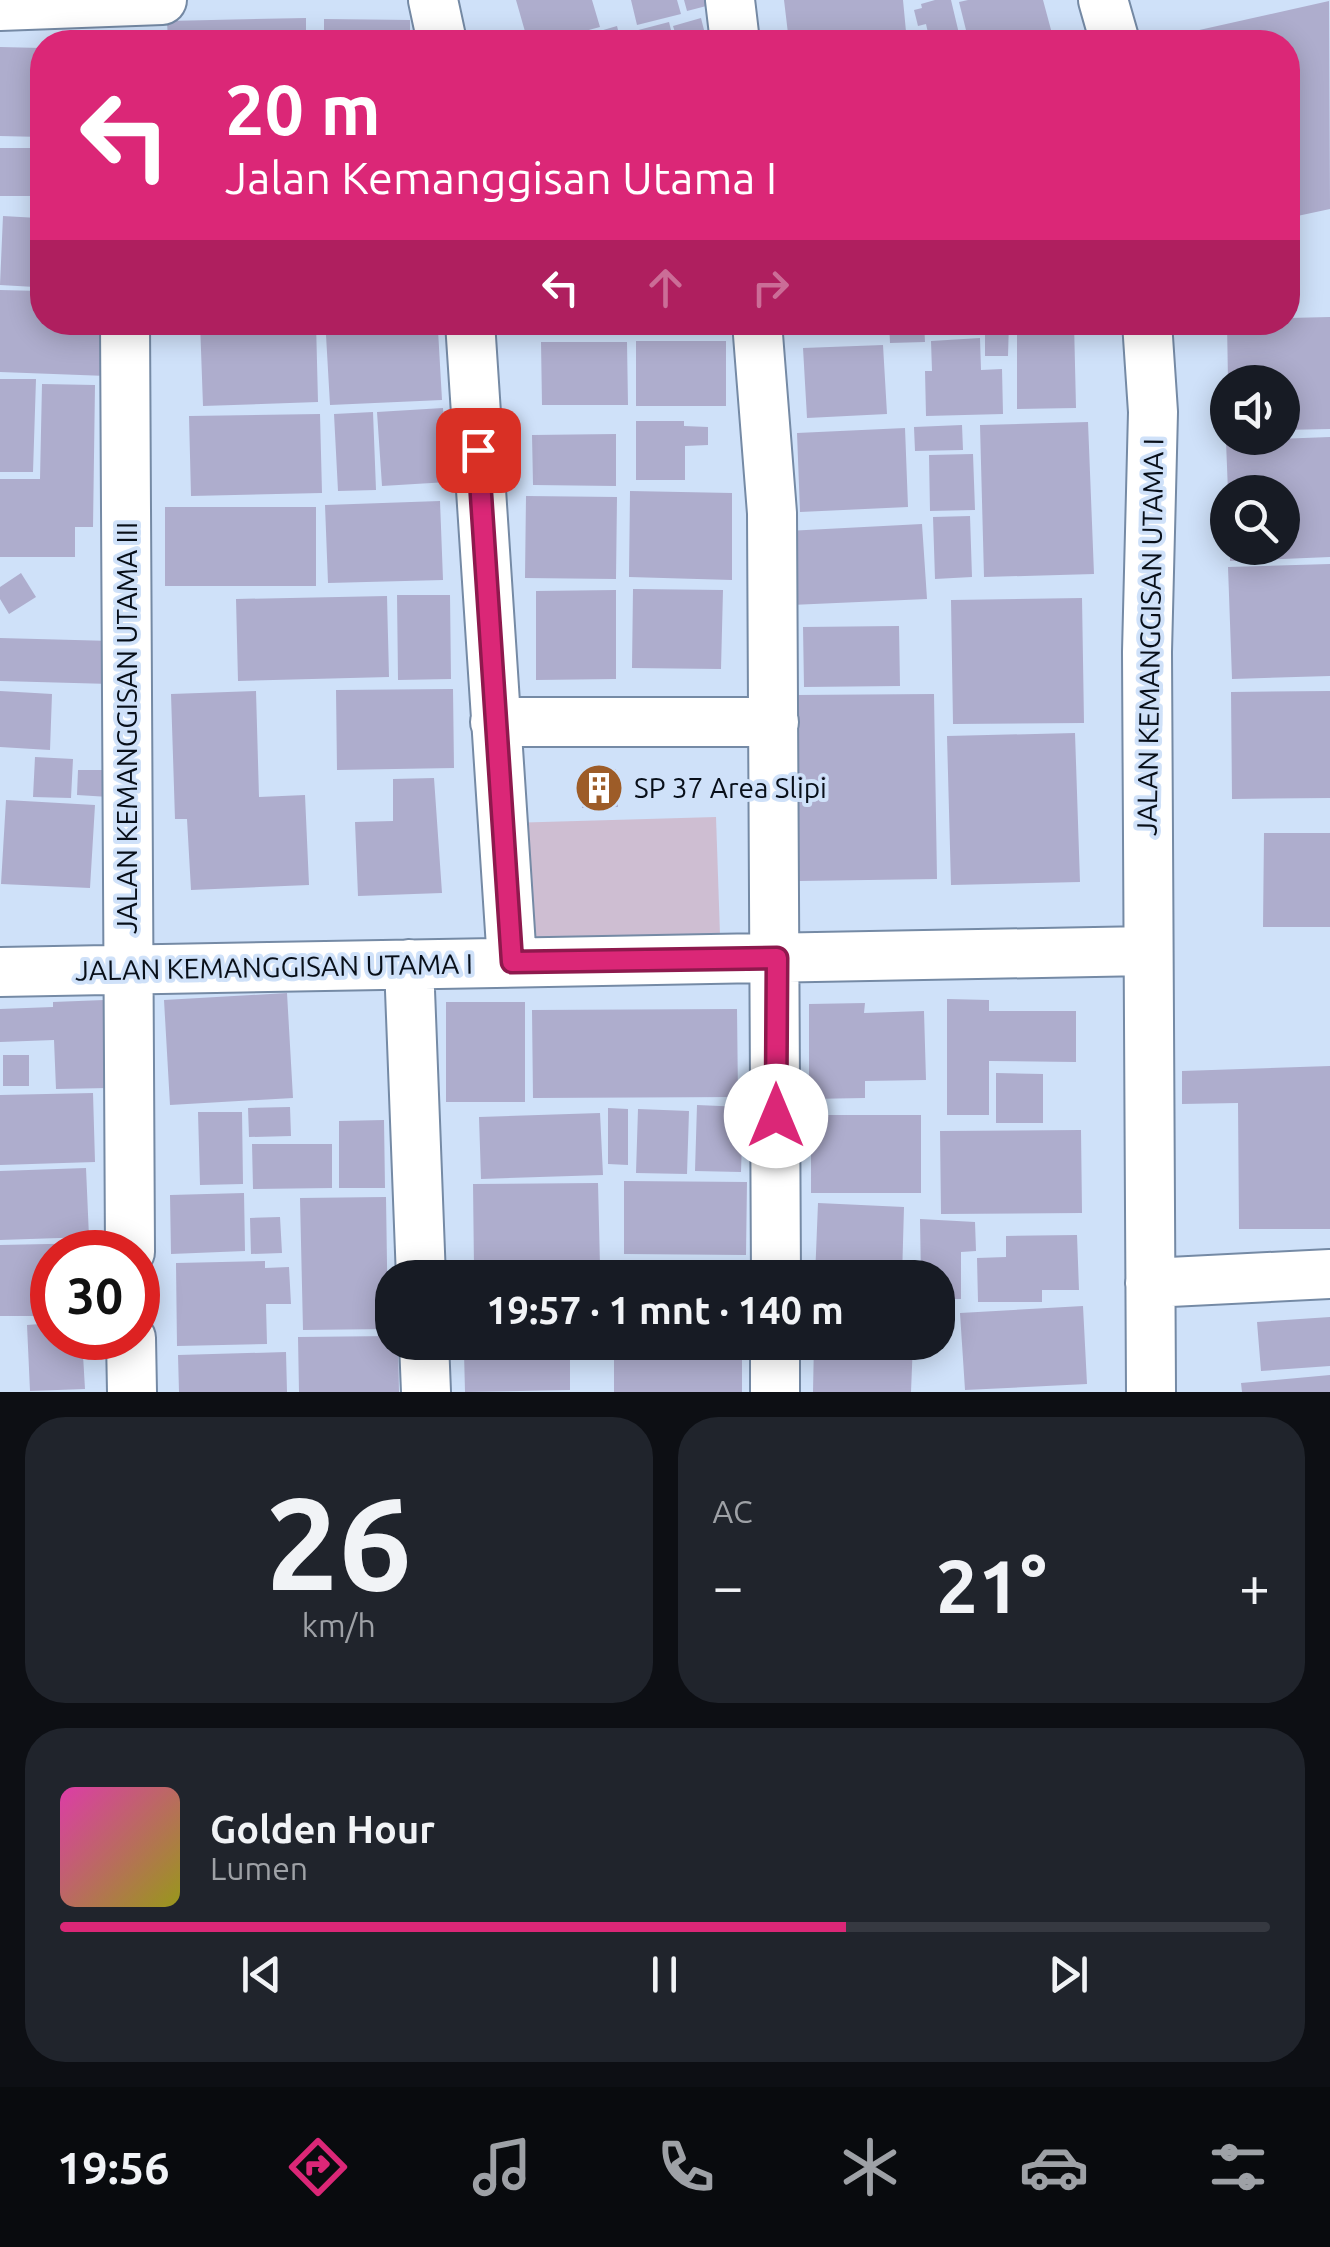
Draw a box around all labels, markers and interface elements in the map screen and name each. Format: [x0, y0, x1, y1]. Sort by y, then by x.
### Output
icon: left [60, 70, 190, 200]
text: 20 m [225, 70, 381, 148]
text: Jalan Kemanggisan Utama I [225, 152, 777, 203]
icon: left [533, 260, 588, 315]
icon: ahead [638, 260, 693, 315]
icon: right [743, 260, 798, 315]
map controls [1210, 365, 1300, 565]
button: sound [1210, 365, 1300, 455]
pin [436, 408, 521, 493]
icon: arrive [451, 423, 506, 478]
street label: JALAN KEMANGGISAN UTAMA I [1131, 438, 1168, 836]
button: search [1210, 475, 1300, 565]
street label: JALAN KEMANGGISAN UTAMA III [111, 522, 142, 934]
building icon: SP 37 Area Slipi [573, 762, 625, 814]
place label: SP 37 Area Slipi [634, 772, 827, 803]
street label: JALAN KEMANGGISAN UTAMA I [75, 948, 473, 985]
position arrow [724, 1064, 828, 1168]
speed limit sign: 30 [30, 1230, 160, 1360]
text: 19:57 · 1 mnt · 140 m [486, 1289, 844, 1331]
text: 26 [265, 1469, 412, 1615]
text: AC [713, 1493, 753, 1529]
text: 21° [936, 1543, 1047, 1627]
text: − [713, 1555, 744, 1616]
text: + [1239, 1555, 1270, 1616]
text: km/h [302, 1607, 376, 1643]
text: Golden Hour [210, 1808, 435, 1850]
text: Lumen [210, 1850, 308, 1886]
icon: previous [234, 1947, 289, 2002]
icon: pause [637, 1947, 692, 2002]
icon: next [1041, 1947, 1096, 2002]
icon: directions [283, 2132, 353, 2202]
icon: music [467, 2132, 537, 2202]
icon: phone [651, 2132, 721, 2202]
icon: climate [835, 2132, 905, 2202]
icon: car [1019, 2132, 1089, 2202]
icon: filters [1203, 2132, 1273, 2202]
text: 19:56 [57, 2142, 170, 2193]

